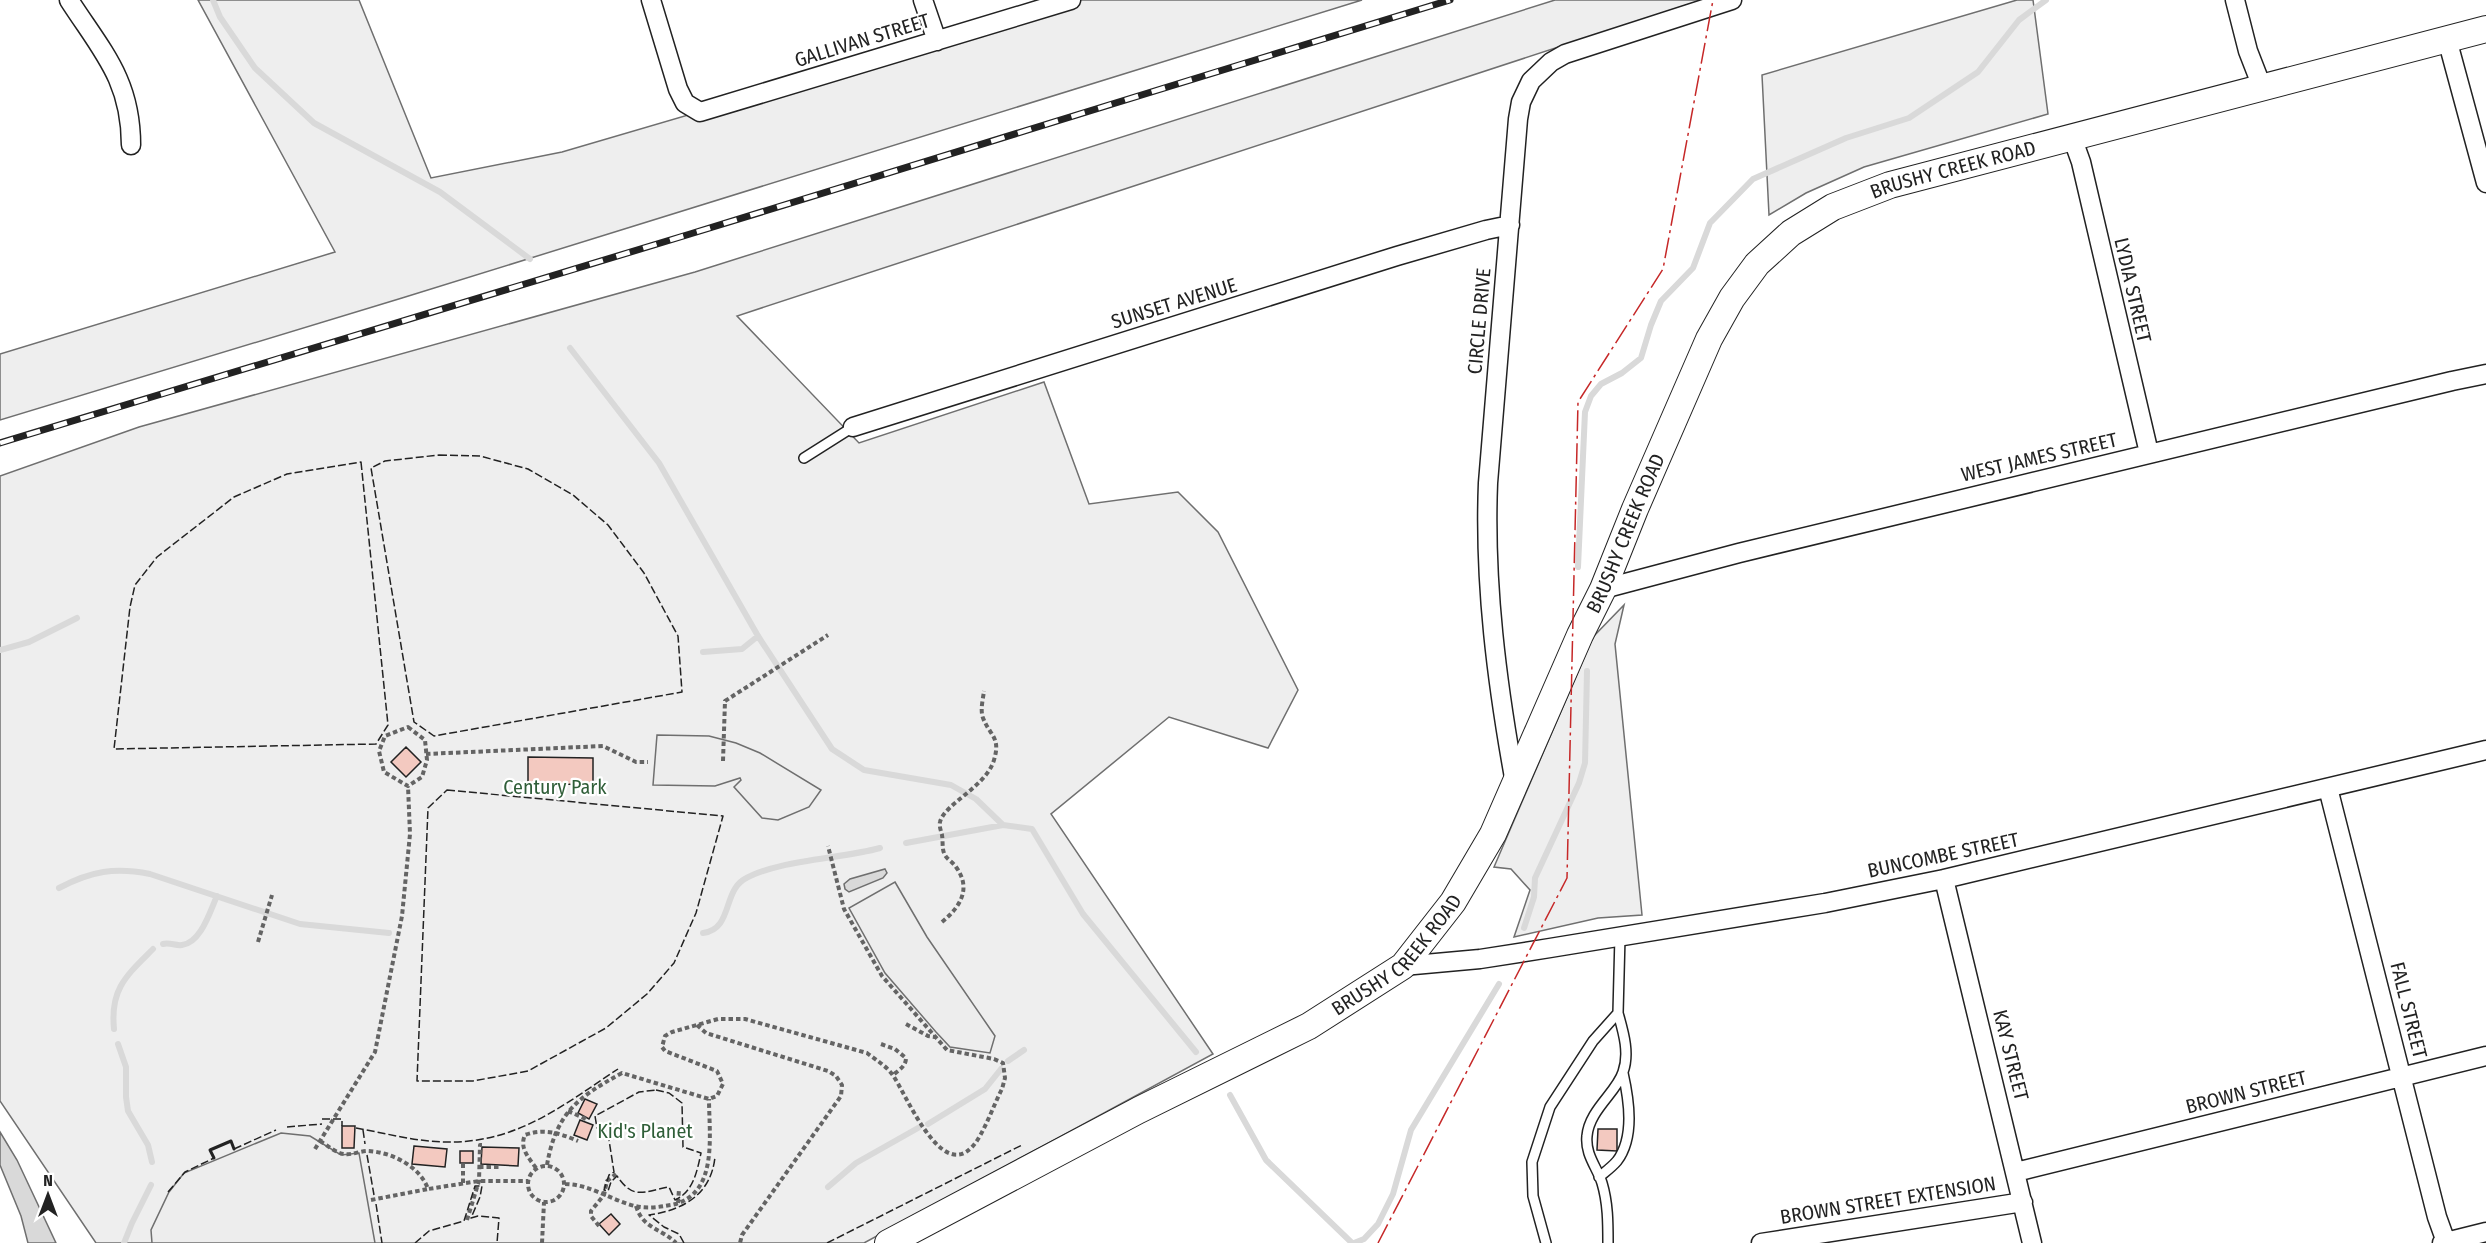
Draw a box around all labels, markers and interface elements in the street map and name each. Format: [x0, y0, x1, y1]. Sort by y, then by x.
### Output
street label: GALLIVAN STREET [792, 8, 933, 72]
street label: BRUSHY CREEK ROAD [1867, 135, 2038, 204]
street label: LYDIA STREET [2109, 235, 2157, 345]
street label: CIRCLE DRIVE [1462, 267, 1496, 375]
street label: SUNSET AVENUE [1108, 272, 1240, 334]
street label: WEST JAMES STREET [1959, 427, 2120, 487]
street label: BRUSHY CREEK ROAD [1581, 450, 1670, 617]
park label: Century Park [503, 775, 607, 799]
street label: BUNCOMBE STREET [1865, 827, 2021, 883]
street label: BRUSHY CREEK ROAD [1327, 890, 1467, 1020]
street label: FALL STREET [2385, 959, 2433, 1061]
street label: KAY STREET [1988, 1007, 2034, 1103]
street label: BROWN STREET [2183, 1065, 2310, 1119]
park label: Kid's Planet [597, 1119, 693, 1143]
north arrow [18, 1165, 78, 1225]
text: N [43, 1171, 53, 1190]
street label: BROWN STREET EXTENSION [1778, 1171, 1998, 1229]

